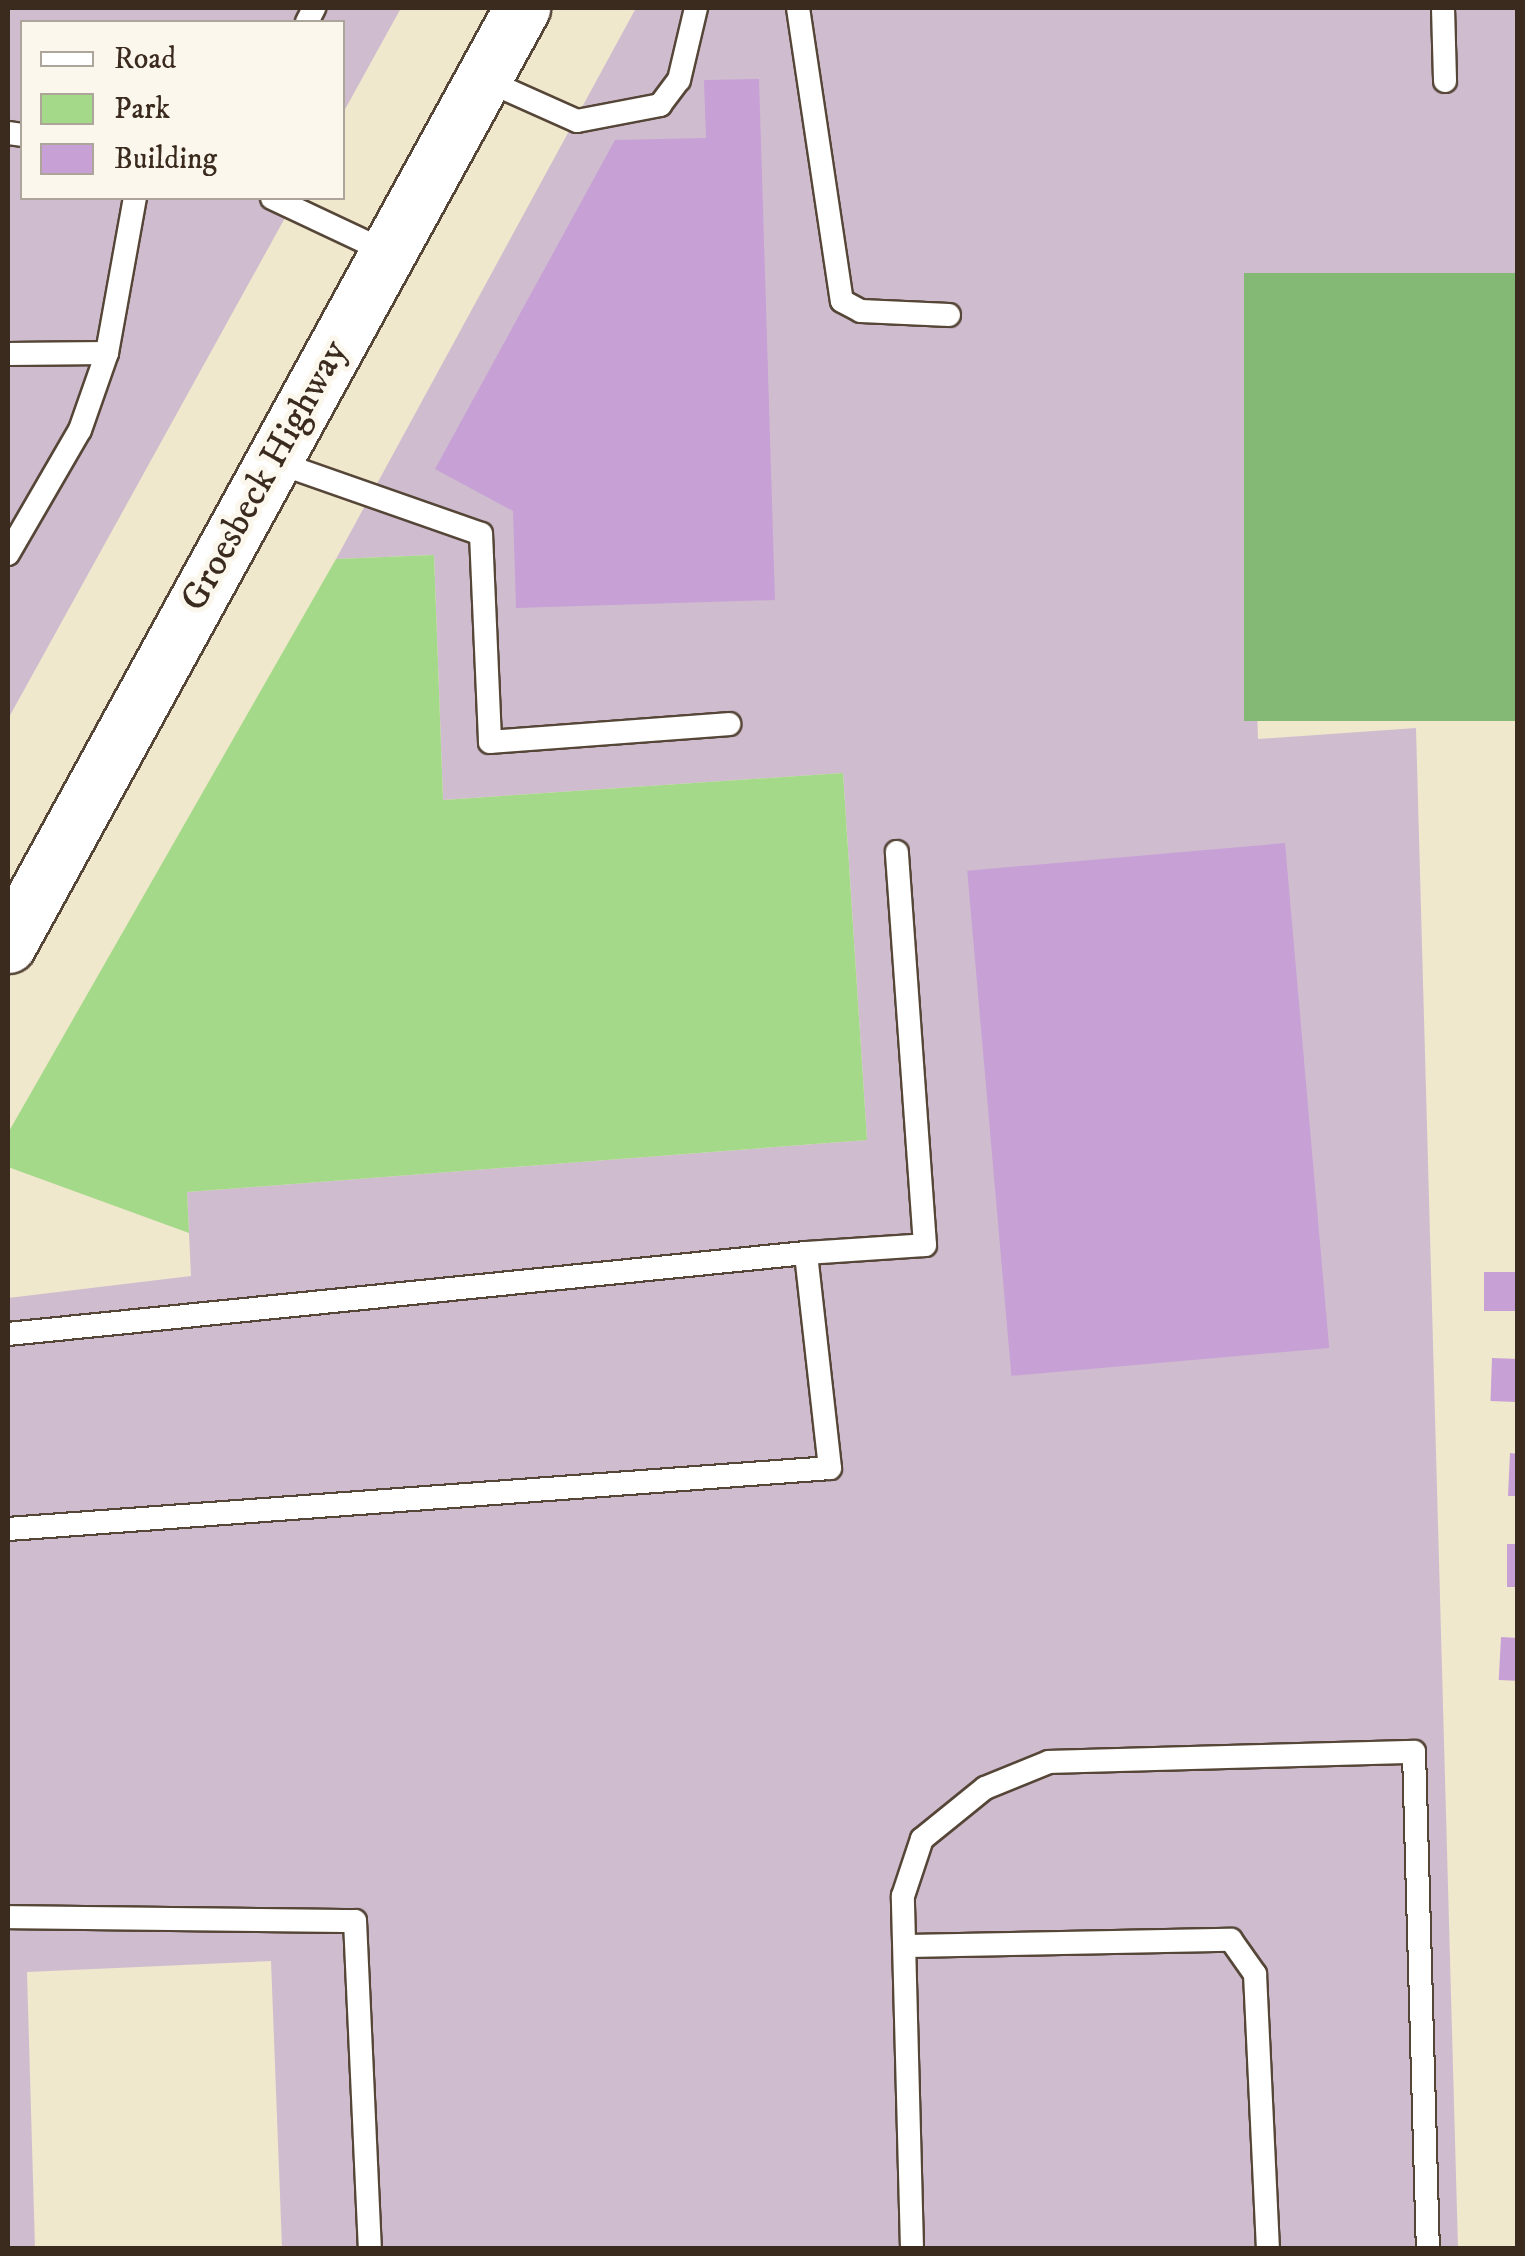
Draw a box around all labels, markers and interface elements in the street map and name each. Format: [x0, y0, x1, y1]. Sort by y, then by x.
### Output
legend [20, 20, 345, 200]
text: Road [114, 41, 176, 78]
text: Park [114, 91, 170, 128]
text: Building [114, 141, 217, 178]
street label: Groesbeck Highway [172, 333, 358, 619]

